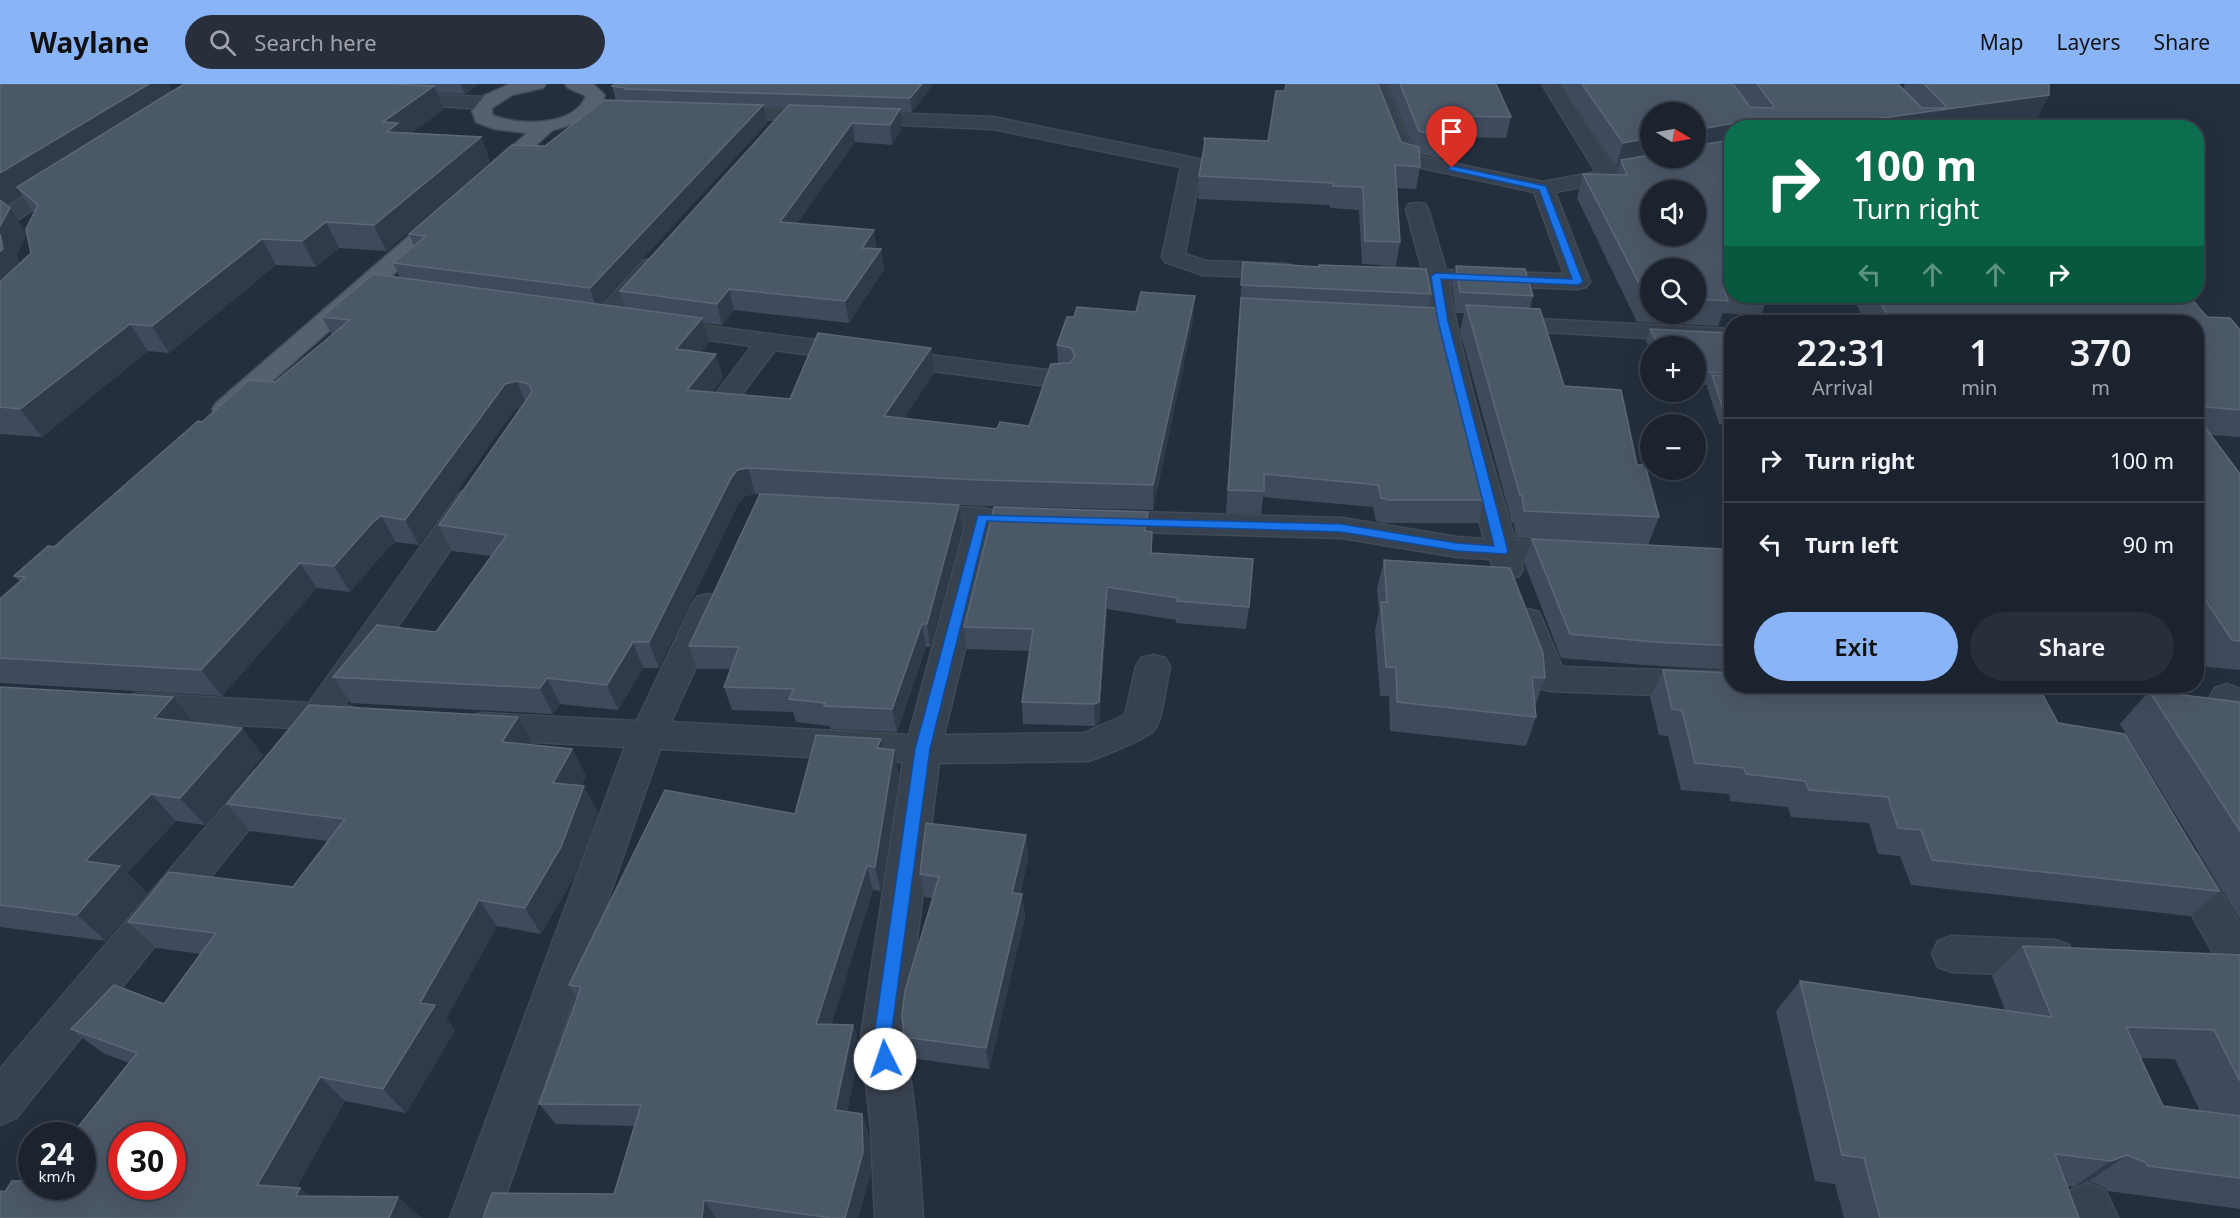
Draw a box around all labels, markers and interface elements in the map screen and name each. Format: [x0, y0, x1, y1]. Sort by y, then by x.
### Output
search box [185, 15, 605, 69]
text: Waylane [30, 23, 149, 61]
icon: search [206, 26, 239, 59]
text: Search here [254, 27, 377, 57]
text: Map [1980, 28, 2024, 56]
text: Layers [2057, 28, 2121, 56]
text: Share [2154, 28, 2210, 56]
north arrow [1640, 102, 1706, 168]
map controls [1640, 102, 1706, 480]
pin [1426, 106, 1477, 168]
icon: arrive [1435, 115, 1468, 148]
text: 100 m [1853, 136, 1977, 193]
icon: right [1754, 144, 1832, 222]
button: sound [1640, 180, 1706, 246]
text: Turn right [1853, 190, 1979, 227]
button: search [1640, 258, 1706, 324]
icon: left [1853, 258, 1886, 291]
icon: ahead [1916, 258, 1949, 291]
icon: ahead [1979, 258, 2012, 291]
icon: right [2042, 258, 2075, 291]
text: 22:31 [1796, 328, 1889, 377]
text: 1 [1969, 328, 1990, 377]
text: 370 [2070, 328, 2132, 377]
button: + [1640, 336, 1706, 402]
text: Arrival [1812, 374, 1873, 401]
text: min [1961, 374, 1997, 401]
text: m [2091, 374, 2110, 401]
button: − [1640, 414, 1706, 480]
icon: right [1754, 444, 1787, 477]
text: Turn right [1805, 445, 1915, 475]
text: 100 m [2110, 445, 2174, 475]
icon: left [1754, 528, 1787, 561]
text: Turn left [1805, 529, 1899, 559]
text: 90 m [2123, 529, 2174, 559]
button: Exit [1754, 612, 1958, 681]
button: Share [1970, 612, 2174, 681]
position arrow [853, 1027, 917, 1091]
speed limit sign: 30 [108, 1122, 186, 1200]
text: 24 [40, 1133, 74, 1174]
text: km/h [39, 1166, 75, 1186]

